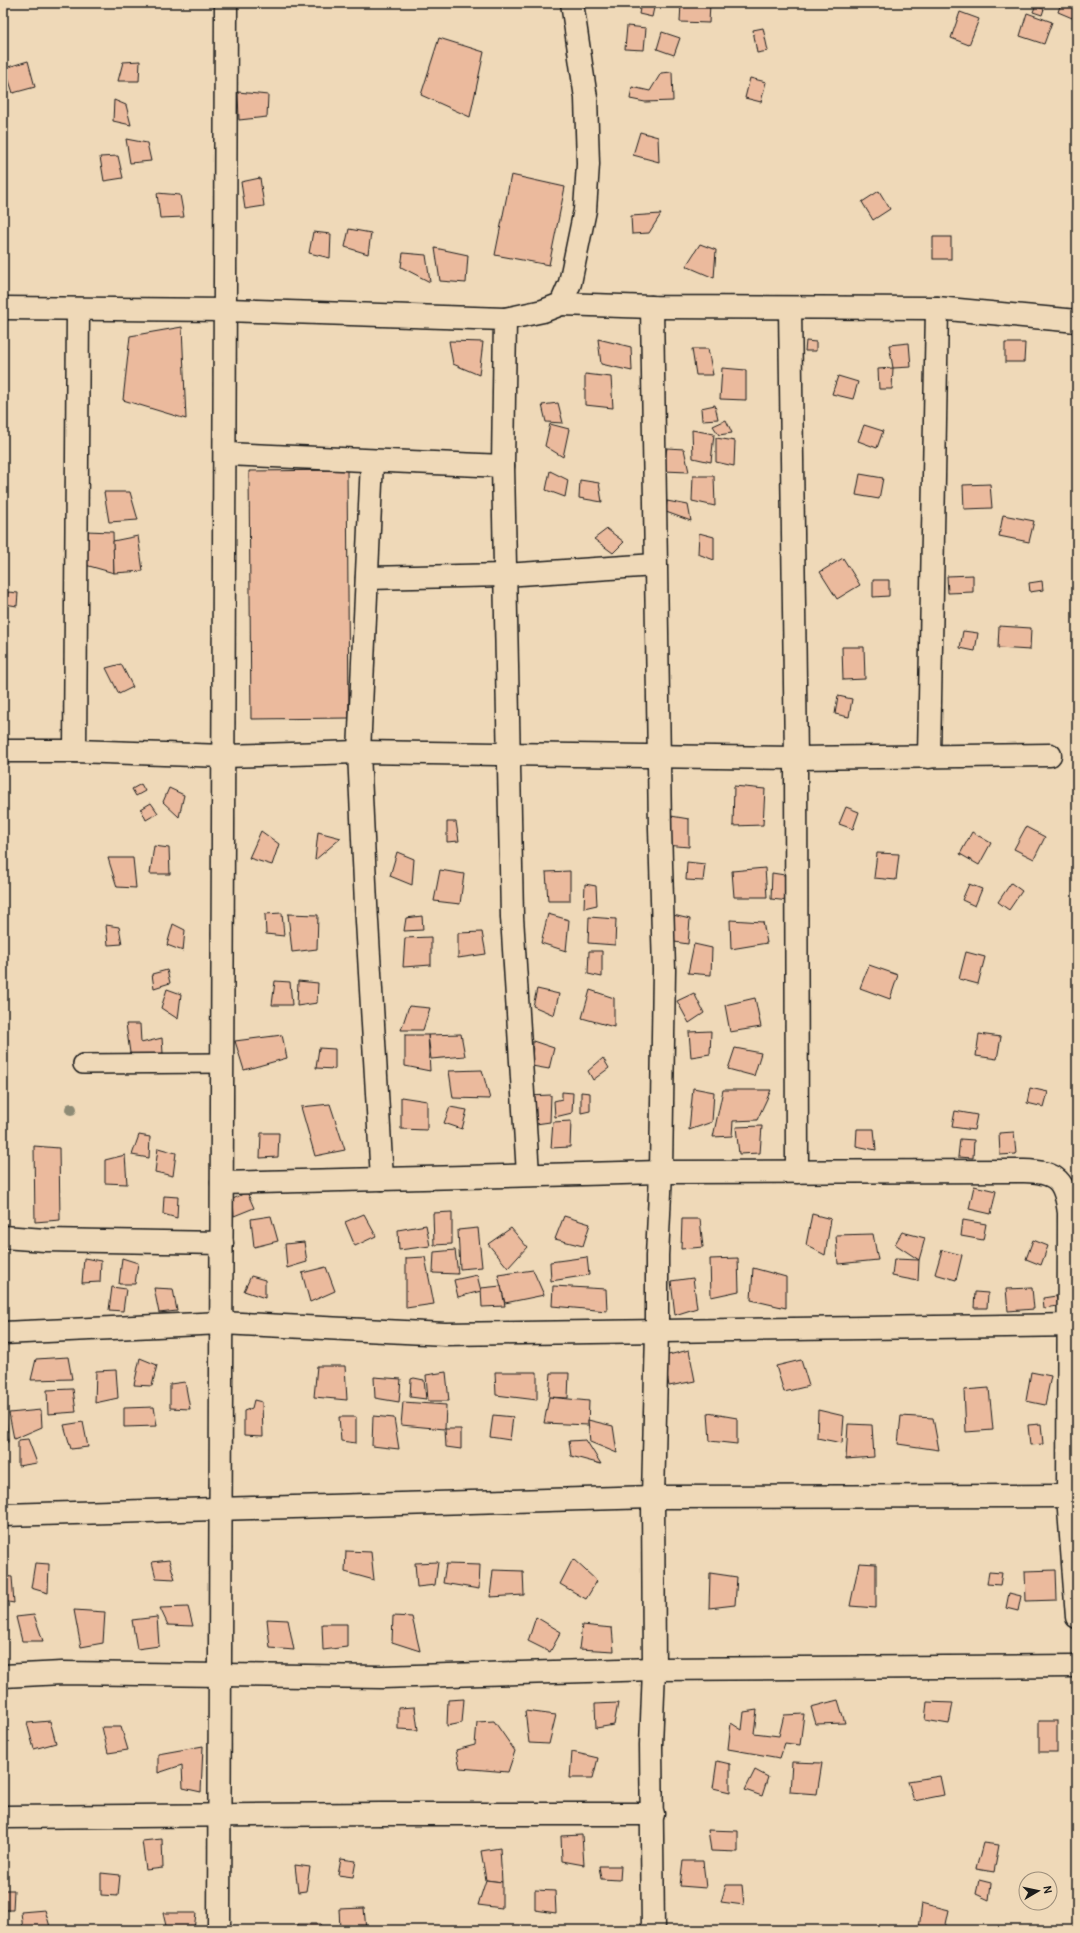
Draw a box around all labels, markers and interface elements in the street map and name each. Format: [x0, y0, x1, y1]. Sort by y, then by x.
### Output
north arrow [1018, 1871, 1058, 1911]
text: N [1040, 1885, 1054, 1895]

